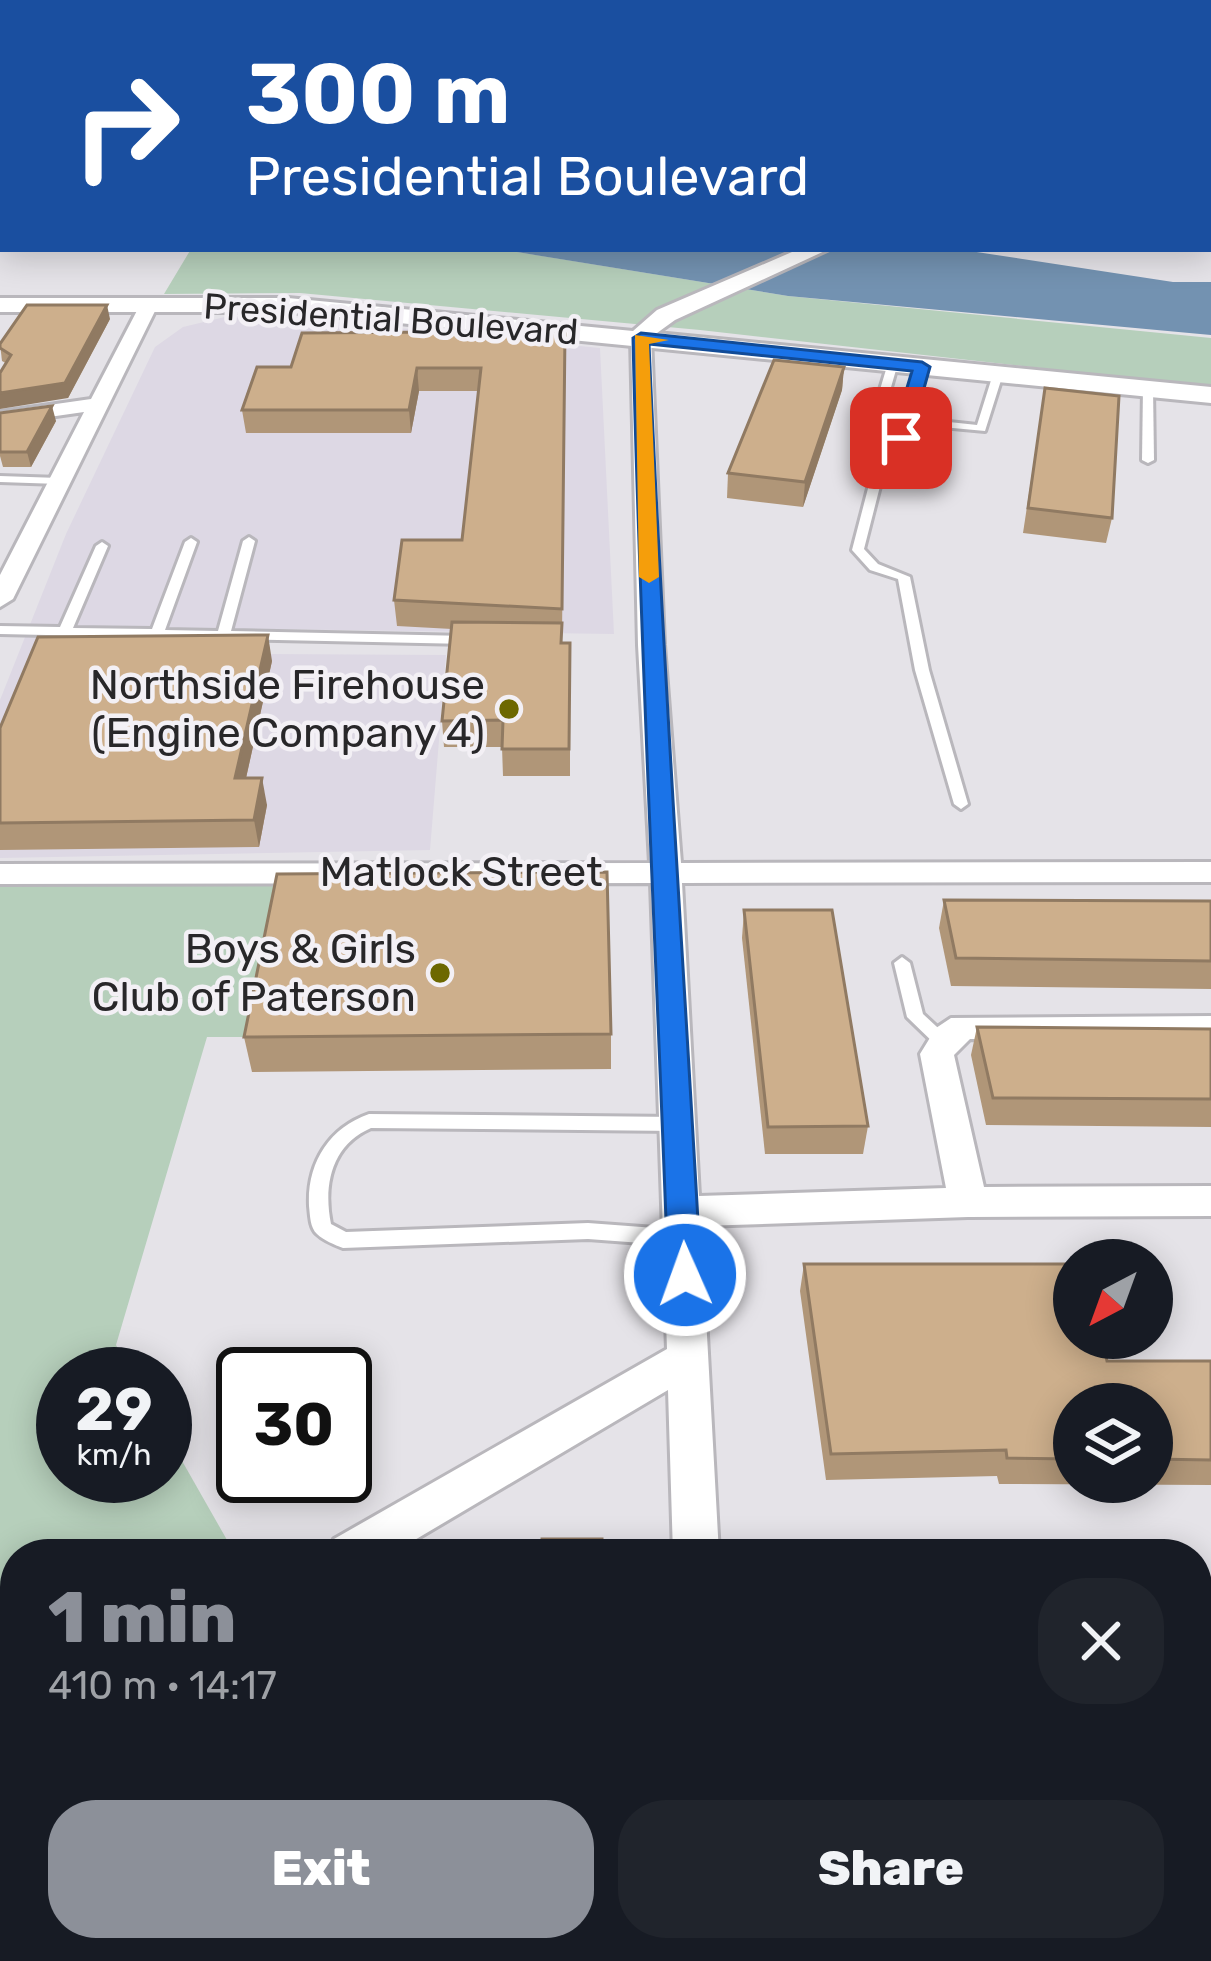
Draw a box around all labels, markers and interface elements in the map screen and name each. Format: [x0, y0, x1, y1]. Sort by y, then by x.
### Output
text: 300 m [246, 44, 510, 144]
icon: right [48, 48, 204, 204]
text: Presidential Boulevard [246, 145, 809, 209]
street label: Presidential Boulevard [202, 284, 580, 354]
pin [850, 387, 952, 489]
icon: arrive [868, 405, 934, 471]
place label: Northside Firehouse (Engine Company 4) [90, 660, 485, 758]
marker: Northside Firehouse (Engine Company 4) [496, 696, 522, 722]
street label: Matlock Street [319, 847, 603, 897]
place label: Boys & Girls Club of Paterson [91, 924, 416, 1022]
marker: Boys & Girls Club of Paterson [427, 960, 453, 986]
position arrow [622, 1212, 748, 1338]
north arrow [1053, 1239, 1173, 1359]
map controls [1053, 1239, 1173, 1503]
speed limit sign: 30 [216, 1347, 372, 1503]
text: 29 [75, 1374, 153, 1445]
button: layers [1053, 1383, 1173, 1503]
text: km/h [77, 1437, 151, 1473]
text: 1 min [48, 1575, 236, 1660]
button: close [1038, 1578, 1164, 1704]
text: 410 m · 14:17 [48, 1663, 277, 1709]
button: Exit [48, 1800, 594, 1938]
button: Share [618, 1800, 1164, 1938]

